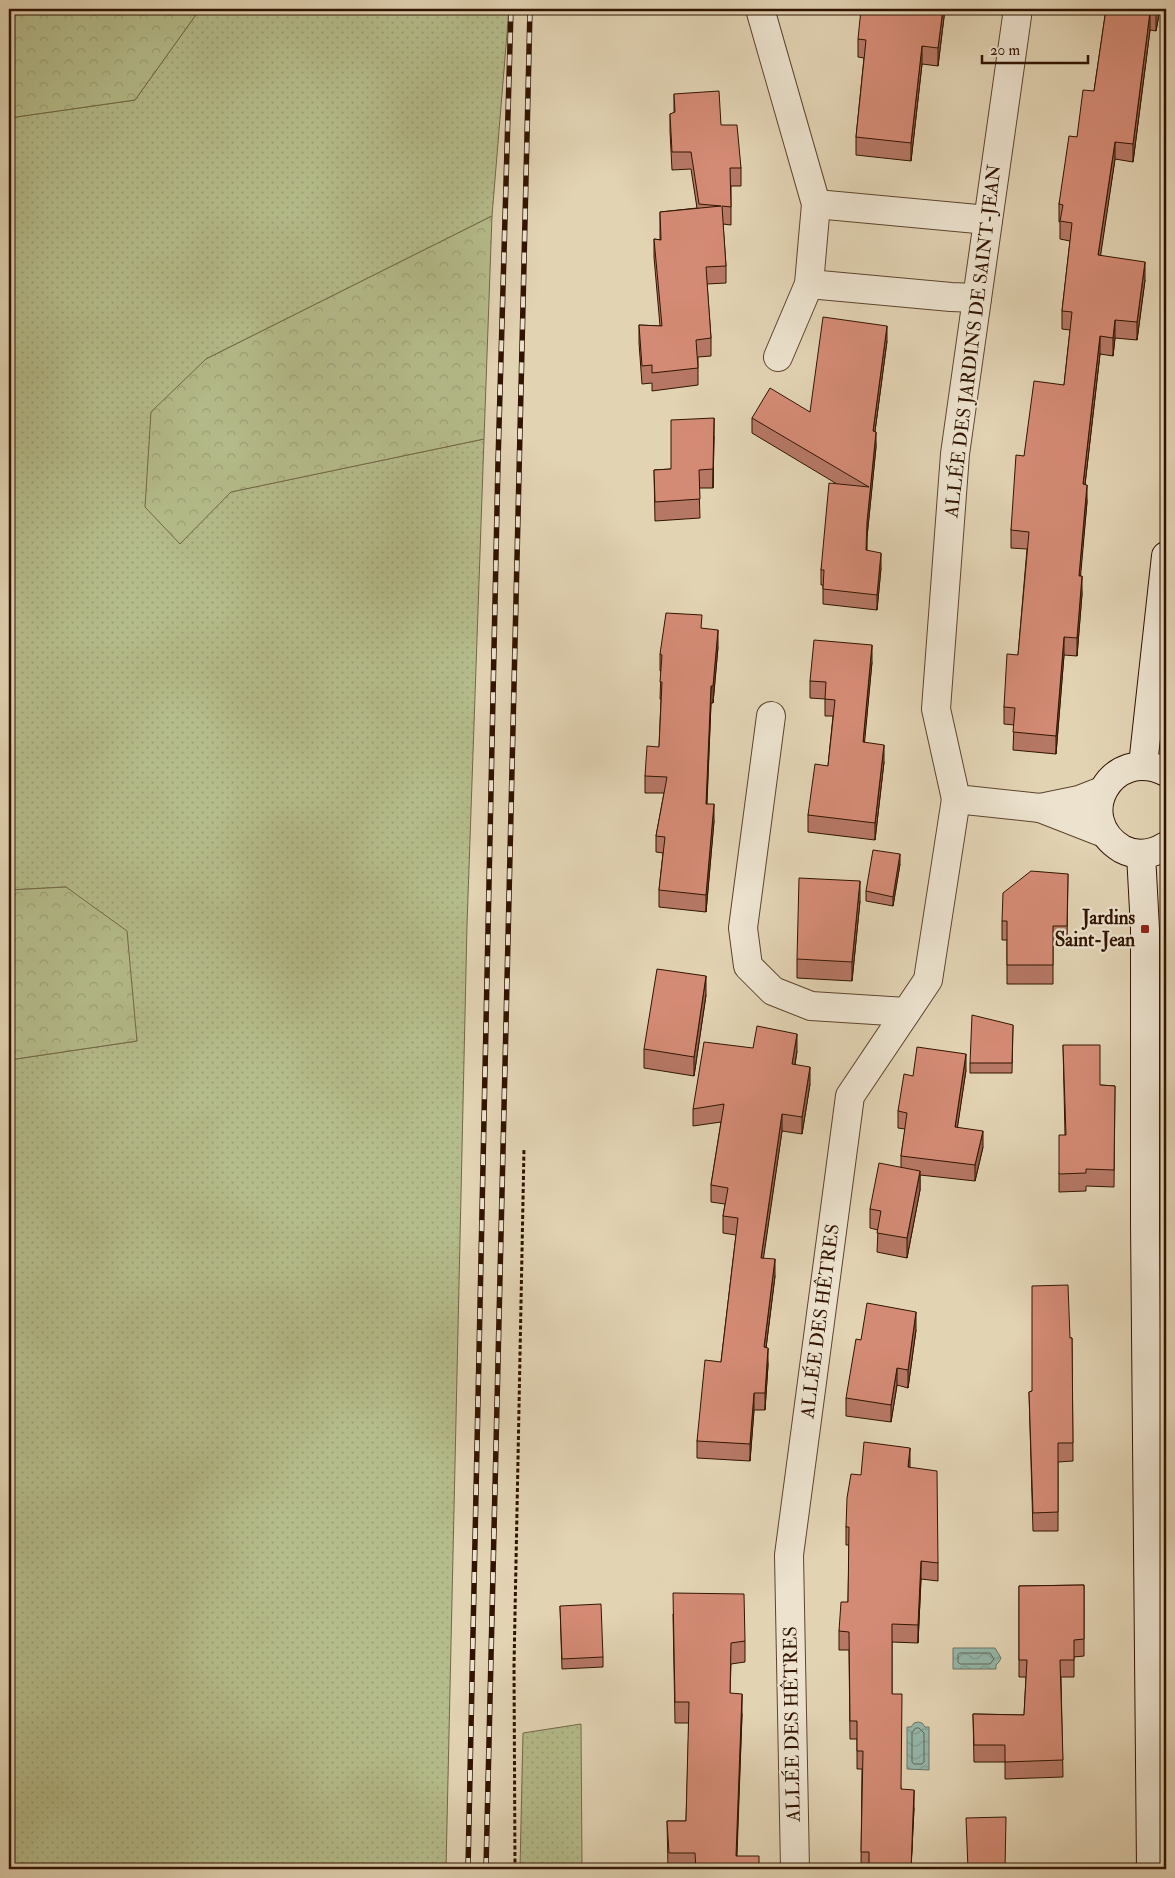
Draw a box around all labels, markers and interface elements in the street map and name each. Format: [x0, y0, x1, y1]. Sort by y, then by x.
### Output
scale bar [982, 32, 1089, 64]
text: 20 m [990, 41, 1020, 60]
street label: ALLÉE DES JARDINS DE SAINT-JEAN [937, 163, 1007, 520]
place label: Jardins Saint-Jean [1055, 906, 1135, 952]
marker: Jardins Saint-Jean [1139, 923, 1151, 935]
street label: ALLÉE DES HÊTRES [795, 1222, 845, 1421]
street label: ALLÉE DES HÊTRES [776, 1626, 806, 1823]

